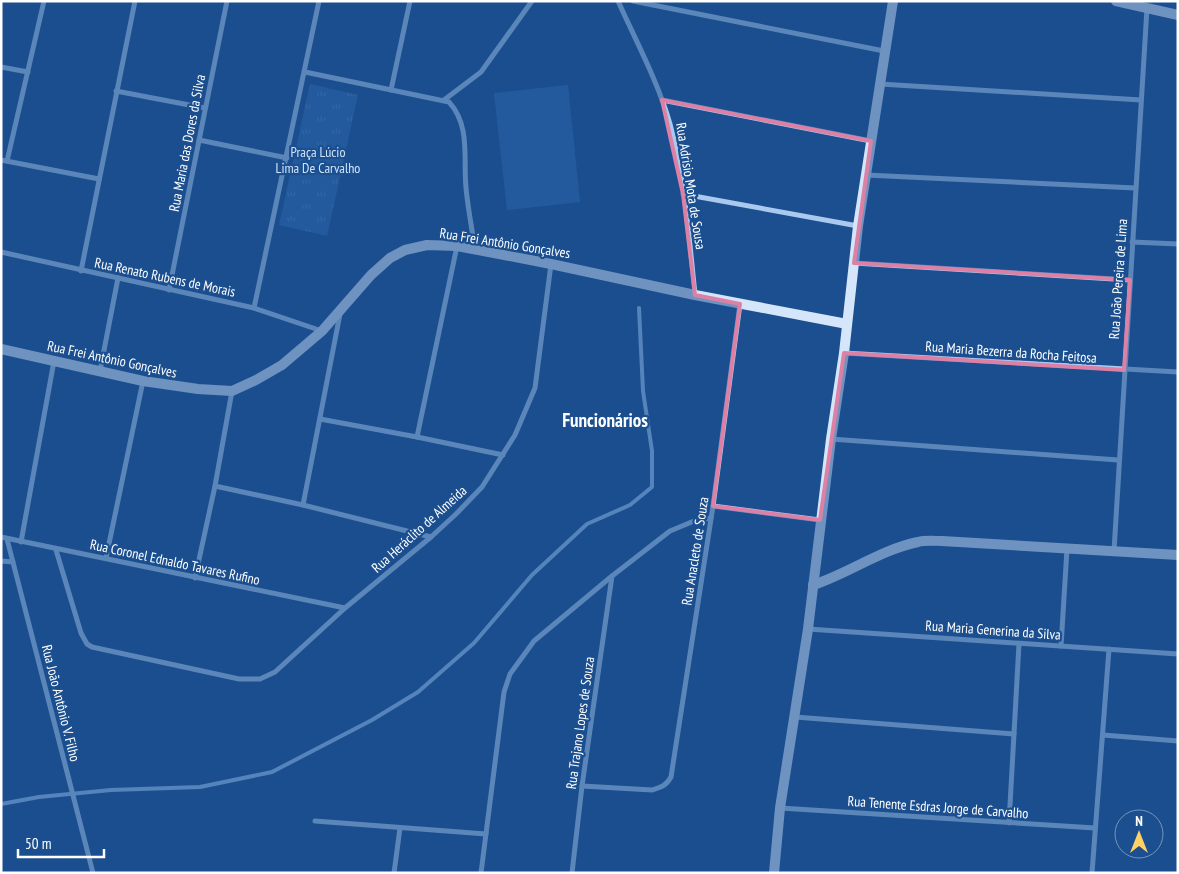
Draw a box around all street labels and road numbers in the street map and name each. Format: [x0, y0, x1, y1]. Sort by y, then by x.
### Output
street label: Rua Maria das Dores da Silva [165, 73, 209, 213]
street label: Rua Adrisio Mota de Sousa [672, 121, 710, 251]
street label: Rua João Pereira de Lima [1105, 218, 1131, 340]
street label: Rua Frei Antônio Gonçalves [438, 224, 572, 262]
street label: Rua Renato Rubens de Morais [93, 253, 237, 301]
street label: Rua Frei Antônio Gonçalves [46, 336, 179, 382]
street label: Rua Maria Bezerra da Rocha Feitosa [925, 337, 1097, 367]
street label: Rua Heráclito de Almeida [368, 481, 470, 577]
street label: Rua Anacleto de Souza [678, 495, 712, 607]
street label: Rua Coronel Ednaldo Tavares Rufino [88, 535, 262, 589]
street label: Rua Maria Generina da Silva [925, 616, 1061, 644]
street label: Rua João Antônio V. Filho [38, 643, 84, 763]
street label: Rua Trajano Lopes de Souza [562, 656, 598, 790]
street label: Rua Tenente Esdras Jorge de Carvalho [847, 792, 1029, 822]

